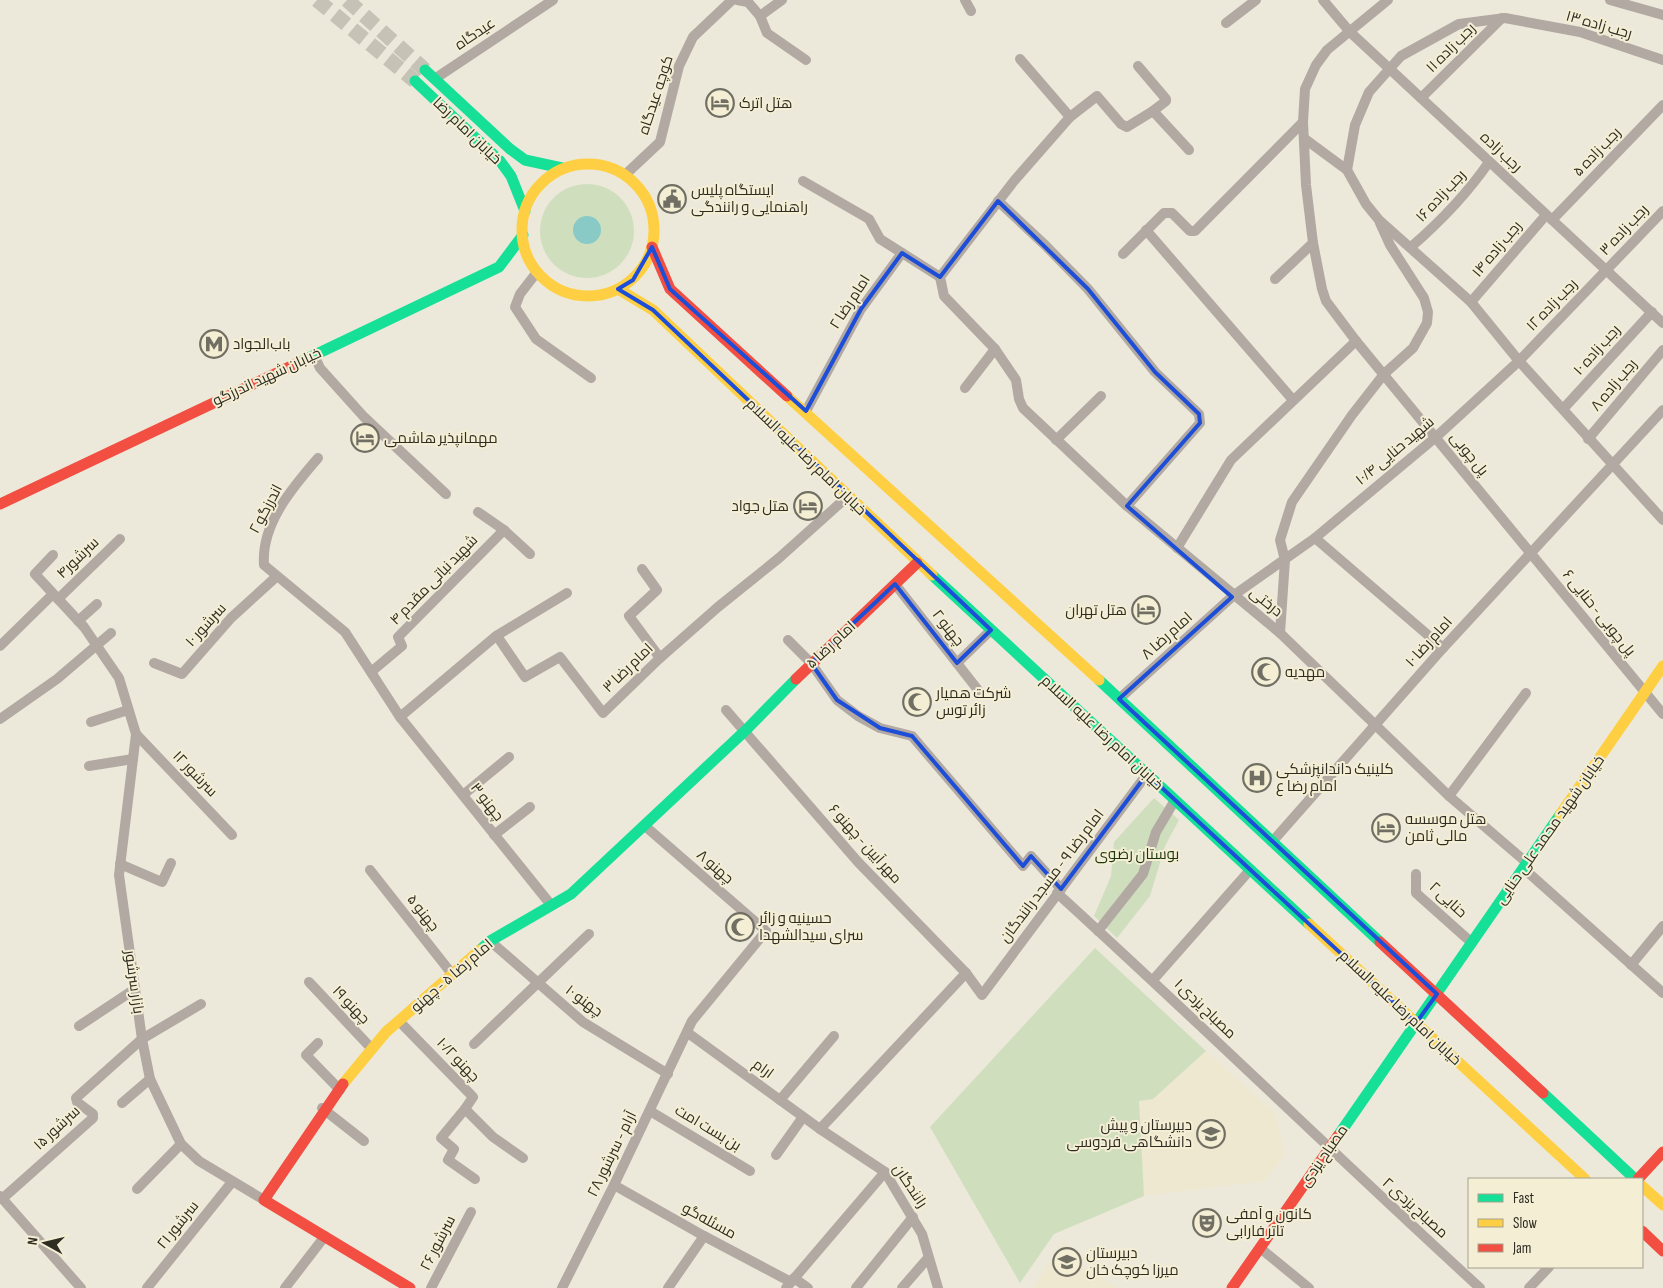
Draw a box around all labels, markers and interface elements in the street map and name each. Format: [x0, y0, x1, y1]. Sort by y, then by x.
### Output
street label: رجب زاده ۱۳ [1564, 6, 1634, 44]
street label: عیدگاه [451, 14, 499, 54]
street label: رجب زاده ۱۱ [1422, 19, 1480, 77]
street label: کوچه عیدگاه [634, 53, 678, 137]
hotel icon: هتل اترک [705, 88, 735, 118]
street label: خیابان امام رضا [429, 93, 505, 169]
place label: هتل اترک [739, 94, 793, 113]
street label: رجب زاده ۵ [1569, 123, 1625, 181]
street label: رجب زاده [1476, 128, 1526, 176]
street label: رجب زاده ۱۶ [1412, 166, 1470, 226]
place label: ایستگاه پلیس راهنمایی و رانندگی [691, 181, 808, 217]
public building icon: ایستگاه پلیس راهنمایی و رانندگی [657, 184, 687, 214]
street label: رجب زاده ۳ [1595, 200, 1653, 260]
street label: رجب زاده ۱۴ [1468, 217, 1526, 281]
street label: امام رضا ۲ [825, 271, 875, 333]
street label: رجب زاده ۱۲ [1522, 275, 1582, 335]
street label: رجب زاده ۱۰ [1569, 321, 1625, 379]
metro station icon: باب‌الجواد [199, 329, 229, 359]
place label: باب‌الجواد [233, 335, 290, 354]
street label: خیابان شهید اندرزگو [210, 343, 324, 411]
street label: رجب زاده ۸ [1587, 355, 1641, 415]
street label: خیابان امام رضا علیه السلام [742, 394, 870, 520]
street label: شهید حنایی ۱۰/۴ [1352, 413, 1438, 489]
hotel icon: مهمانپذیر هاشمی [350, 423, 380, 453]
street label: پل چوبی [1446, 428, 1492, 480]
place label: مهمانپذیر هاشمی [384, 429, 498, 448]
street label: اندرزگو ۲ [245, 481, 287, 537]
hotel icon: هتل جواد [793, 491, 823, 521]
place label: هتل جواد [732, 497, 789, 516]
street label: شهید نباتی مقدم ۴ [386, 531, 482, 629]
street label: سرشور۴ [53, 533, 103, 583]
street label: پل چوبی - حنایی ۶ [1558, 566, 1640, 660]
street label: درختی [1246, 583, 1286, 621]
hotel icon: هتل تهران [1131, 595, 1161, 625]
street label: سرشور ۱۰ [181, 599, 231, 651]
place label: هتل تهران [1065, 601, 1127, 620]
street label: چهنو ۲ [928, 606, 968, 650]
street label: امام رضا ۸ [1137, 608, 1197, 664]
street label: امام رضا ۱۰ [1401, 613, 1457, 671]
street label: امام رضا ۵ [802, 617, 860, 673]
street label: امام رضا ۳ [599, 639, 657, 697]
mosque icon: مهدیه [1251, 657, 1281, 687]
place label: مهدیه [1285, 663, 1325, 682]
street label: خیابان امام رضا علیه السلام [1037, 671, 1167, 795]
place label: شرکت همیار زائر توس [935, 684, 1012, 720]
mosque icon: شرکت همیار زائر توس [902, 687, 932, 717]
street label: سرشور ۱۲ [169, 747, 221, 801]
street label: خیابان شهید محمد علی حنایی [1491, 752, 1609, 908]
place label: کلینیک داندانپزشکى امام رضا ع [1276, 760, 1394, 797]
hospital icon: کلینیک داندانپزشکى امام رضا ع [1242, 763, 1272, 793]
street label: چهنو ۳ [466, 779, 508, 825]
street label: مهر آیین - چهنو ۶ [824, 800, 906, 888]
street label: امام رضا ۹ - مسجد رانندگان [996, 806, 1108, 946]
place label: هتل موسسه مالی ثامن [1405, 810, 1487, 846]
hotel icon: هتل موسسه مالی ثامن [1371, 813, 1401, 843]
park label: بوستان رضوی [1095, 845, 1179, 864]
street label: چهنو ۸ [693, 846, 737, 888]
street label: حنایی ۲ [1425, 878, 1471, 922]
street label: چهنو ۵ [403, 891, 443, 935]
place label: حسینیه و زائر سرای سیدالشهدا [758, 909, 863, 945]
mosque icon: حسینیه و زائر سرای سیدالشهدا [725, 912, 755, 942]
street label: امام رضا ۵ - چهنو [407, 935, 497, 1017]
street label: خیابان امام رضا علیه السلام [1335, 946, 1465, 1070]
street label: بازار سرشور [120, 948, 148, 1015]
street label: مصباح یزدی ۱ [1169, 975, 1240, 1044]
street label: چهنو ۱۰ [561, 981, 607, 1021]
street label: چهنو ۱۹ [328, 982, 374, 1028]
street label: چهنو ۱۰/۲ [432, 1034, 484, 1086]
street label: ارام [749, 1055, 777, 1083]
street label: بن بست امت [671, 1101, 745, 1155]
street label: سرشور ۱۵ [30, 1102, 84, 1154]
street label: آرام - سرشور ۲۸ [583, 1108, 641, 1200]
place label: دبیرستان و پیش دانشگاهی فردوسی [1066, 1116, 1192, 1152]
school or university icon: دبیرستان و پیش دانشگاهی فردوسی [1196, 1119, 1226, 1149]
street label: مصباح یزدی [1296, 1121, 1353, 1191]
street label: رانندگان [888, 1160, 932, 1212]
street label: مصباح یزدی ۲ [1378, 1174, 1452, 1243]
legend [1468, 1178, 1643, 1268]
text: Fast [1513, 1189, 1535, 1208]
street label: سرشور ۲۱ [153, 1197, 203, 1253]
street label: مسئله‌گو [679, 1198, 739, 1244]
place label: کانون و آمفی تاتر فارابی [1226, 1205, 1312, 1241]
theatre icon: کانون و آمفی تاتر فارابی [1192, 1208, 1222, 1238]
street label: سرشور ۲۶ [416, 1212, 460, 1274]
text: Slow [1513, 1214, 1537, 1233]
north arrow [20, 1218, 70, 1268]
text: N [24, 1236, 42, 1246]
text: Jam [1512, 1239, 1531, 1258]
place label: دبیرستان میرزا کوچک خان [1086, 1244, 1179, 1280]
school or university icon: دبیرستان میرزا کوچک خان [1052, 1247, 1082, 1277]

